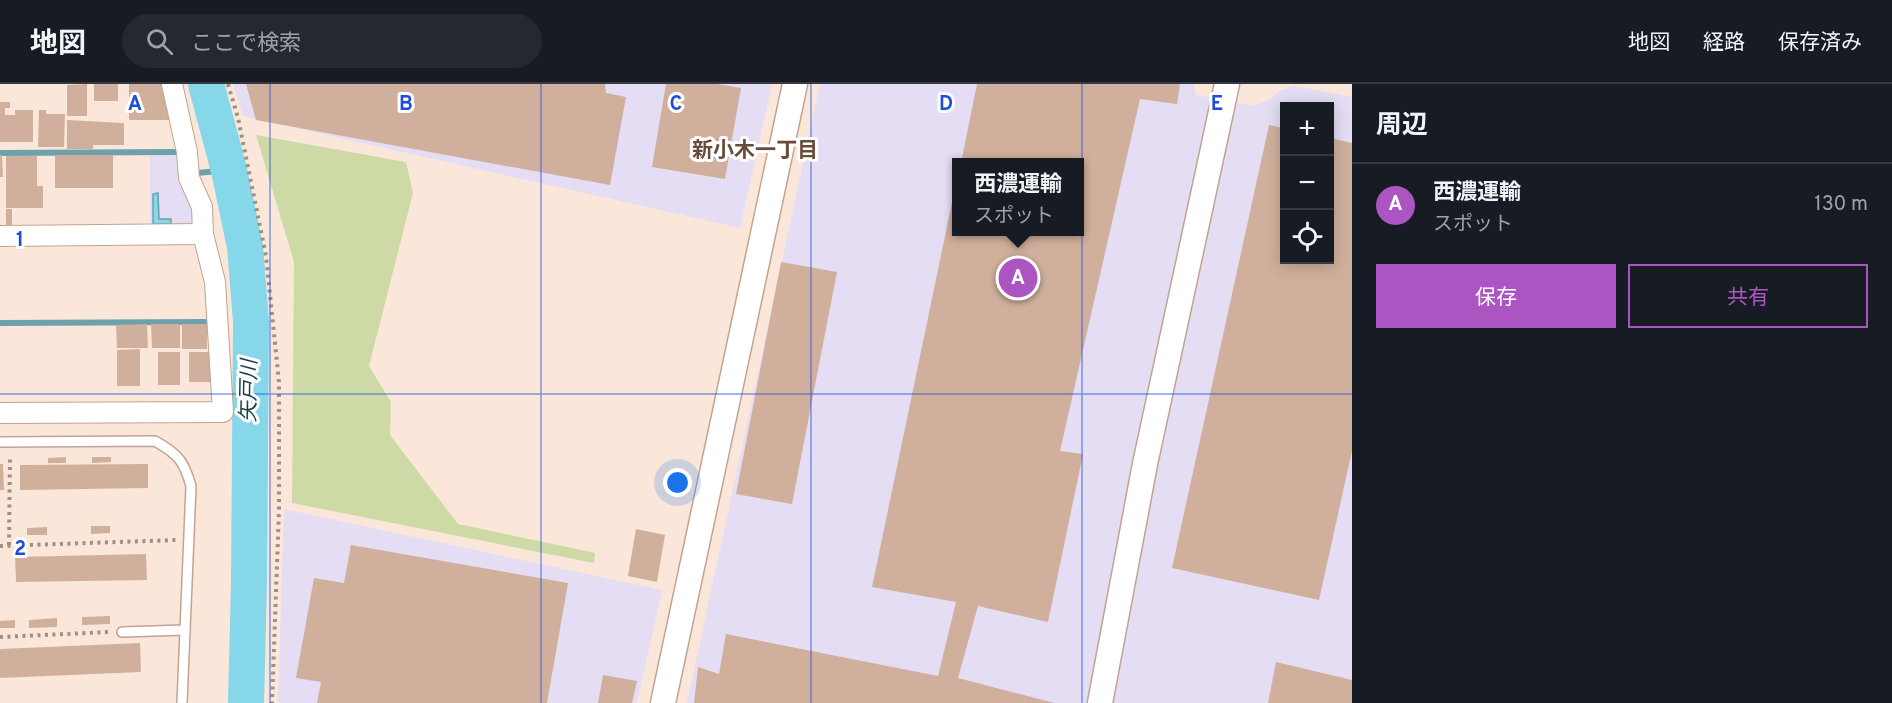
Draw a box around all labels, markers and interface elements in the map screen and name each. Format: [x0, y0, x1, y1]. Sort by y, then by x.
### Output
search box [122, 14, 542, 68]
icon: search [143, 25, 176, 58]
text: 地図 [30, 27, 86, 63]
text: 地図 [1628, 30, 1670, 57]
text: 経路 [1703, 30, 1745, 57]
text: 保存済み [1778, 30, 1862, 57]
text: ここで検索 [191, 31, 301, 58]
text: A [128, 92, 142, 118]
text: B [399, 92, 413, 118]
text: C [670, 92, 682, 118]
text: D [939, 92, 953, 118]
text: E [1211, 92, 1223, 118]
map controls [1280, 102, 1334, 264]
button: + [1280, 102, 1334, 156]
text: 周辺 [1376, 110, 1428, 143]
district label: 新小木一丁目 [692, 138, 818, 165]
button: − [1280, 156, 1334, 210]
popup [952, 158, 1084, 236]
text: 西濃運輸 [974, 172, 1062, 199]
text: 西濃運輸 [1433, 180, 1521, 207]
text: A [1388, 192, 1403, 218]
text: 130 m [1814, 192, 1868, 218]
text: スポット [974, 204, 1054, 230]
button: locate [1280, 210, 1334, 264]
text: スポット [1433, 212, 1513, 238]
text: 1 [16, 228, 24, 254]
pin: A [998, 256, 1038, 300]
button: 保存 [1376, 264, 1616, 328]
button: 共有 [1628, 264, 1868, 328]
water label: 矢戸川 [236, 357, 264, 423]
your location [663, 468, 692, 497]
text: 2 [14, 537, 26, 563]

